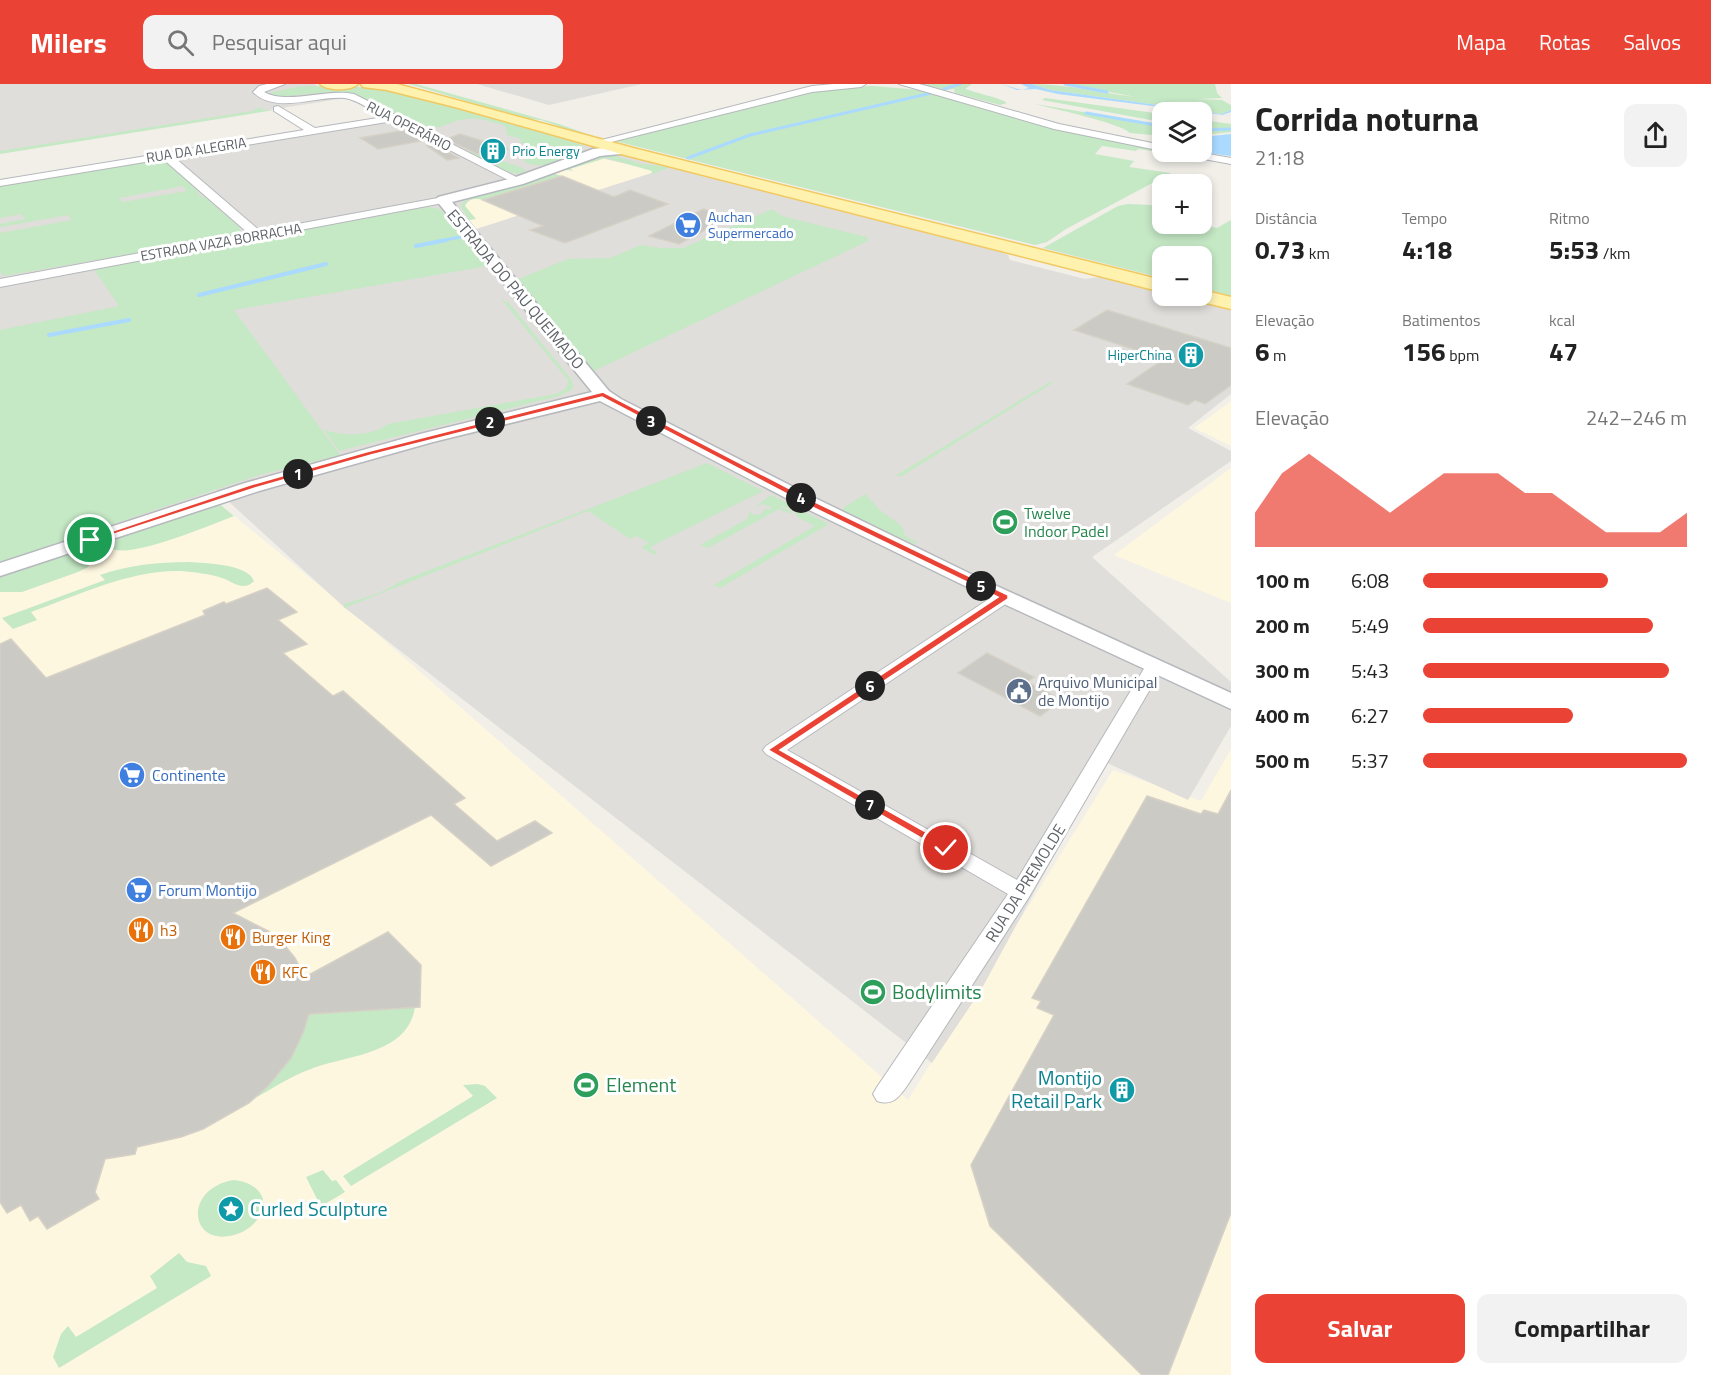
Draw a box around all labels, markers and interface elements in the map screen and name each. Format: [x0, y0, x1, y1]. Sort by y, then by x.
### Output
search box [143, 15, 563, 69]
text: Milers [30, 21, 107, 64]
text: Pesquisar aqui [212, 25, 347, 59]
icon: search [164, 26, 197, 59]
text: Mapa [1456, 26, 1506, 58]
text: Rotas [1539, 26, 1590, 58]
text: Salvos [1623, 26, 1681, 58]
text: Corrida noturna [1255, 94, 1479, 144]
street label: RUA OPERÁRIO [363, 95, 455, 156]
map controls [1152, 102, 1212, 306]
button: layers [1152, 102, 1212, 162]
button: share [1624, 104, 1687, 167]
street label: RUA DA ALEGRIA [144, 131, 248, 168]
building icon: Prio Energy [478, 136, 508, 166]
place label: Prio Energy [512, 140, 580, 161]
text: 21:18 [1255, 142, 1304, 173]
button: + [1152, 174, 1212, 234]
street label: ESTRADA DO PAU QUEIMADO [442, 204, 590, 374]
place label: Auchan Supermercado [708, 206, 794, 243]
text: Distância [1255, 206, 1317, 230]
text: Tempo [1402, 206, 1447, 230]
text: Ritmo [1549, 206, 1590, 230]
supermarket icon: Auchan Supermercado [673, 210, 703, 240]
street label: ESTRADA VAZA BORRACHA [139, 217, 304, 266]
text: 0.73 [1255, 230, 1305, 269]
text: 4:18 [1402, 230, 1452, 269]
text: 5:53 [1549, 230, 1599, 269]
text: km [1305, 241, 1330, 265]
text: /km [1599, 241, 1631, 265]
button: − [1152, 246, 1212, 306]
text: Elevação [1255, 308, 1315, 332]
text: Batimentos [1402, 308, 1481, 332]
text: kcal [1549, 308, 1575, 332]
text: 6 [1255, 332, 1270, 371]
text: 156 [1402, 332, 1446, 371]
text: 47 [1549, 332, 1578, 371]
building icon: HiperChina [1176, 340, 1206, 370]
text: m [1270, 343, 1286, 367]
text: bpm [1446, 343, 1479, 367]
place label: HiperChina [1107, 344, 1172, 365]
text: Elevação [1255, 402, 1329, 433]
text: 242–246 m [1586, 402, 1687, 433]
pin: 3 [636, 406, 666, 436]
pin: 2 [475, 407, 505, 437]
text: 3 [647, 409, 655, 433]
text: 2 [486, 410, 494, 434]
pin: 1 [283, 459, 313, 489]
text: 1 [294, 462, 302, 486]
pin: 4 [786, 483, 816, 513]
text: 4 [797, 486, 805, 510]
place label: Twelve Indoor Padel [1024, 501, 1109, 543]
sports icon: Twelve Indoor Padel [990, 507, 1020, 537]
pin [64, 514, 115, 565]
icon: arrive [73, 523, 106, 556]
text: 100 m [1255, 565, 1310, 596]
text: 6:08 [1351, 565, 1389, 596]
pin: 5 [966, 571, 996, 601]
text: 5 [977, 574, 985, 598]
text: 200 m [1255, 610, 1310, 641]
text: 5:49 [1351, 610, 1389, 641]
text: 300 m [1255, 655, 1310, 686]
text: 5:43 [1351, 655, 1389, 686]
place label: Arquivo Municipal de Montijo [1038, 670, 1157, 712]
pin: 6 [855, 671, 885, 701]
text: 6 [866, 674, 874, 698]
public building icon: Arquivo Municipal de Montijo [1004, 676, 1034, 706]
text: 400 m [1255, 700, 1310, 731]
text: 6:27 [1351, 700, 1389, 731]
text: 500 m [1255, 745, 1310, 776]
text: 5:37 [1351, 745, 1389, 776]
supermarket icon: Continente [117, 760, 147, 790]
place label: Continente [152, 763, 226, 787]
pin: 7 [855, 790, 885, 820]
text: 7 [866, 793, 874, 817]
street label: RUA DA PREMOLDE [979, 819, 1071, 947]
pin [920, 822, 971, 873]
icon: check [929, 831, 962, 864]
supermarket icon: Forum Montijo [124, 875, 154, 905]
place label: Forum Montijo [158, 878, 257, 902]
restaurant icon: h3 [126, 915, 156, 945]
place label: h3 [160, 918, 178, 942]
restaurant icon: Burger King [218, 922, 248, 952]
place label: Burger King [252, 925, 331, 949]
restaurant icon: KFC [248, 957, 278, 987]
place label: KFC [282, 960, 308, 984]
place label: Bodylimits [892, 976, 982, 1007]
sports icon: Bodylimits [858, 977, 888, 1007]
place label: Montijo Retail Park [1011, 1062, 1102, 1116]
place label: Element [606, 1069, 676, 1100]
sports icon: Element [571, 1070, 601, 1100]
building icon: Montijo Retail Park [1107, 1075, 1137, 1105]
place label: Curled Sculpture [250, 1193, 388, 1224]
place icon: Curled Sculpture [216, 1194, 246, 1224]
button: Salvar [1255, 1294, 1465, 1363]
button: Compartilhar [1477, 1294, 1687, 1363]

